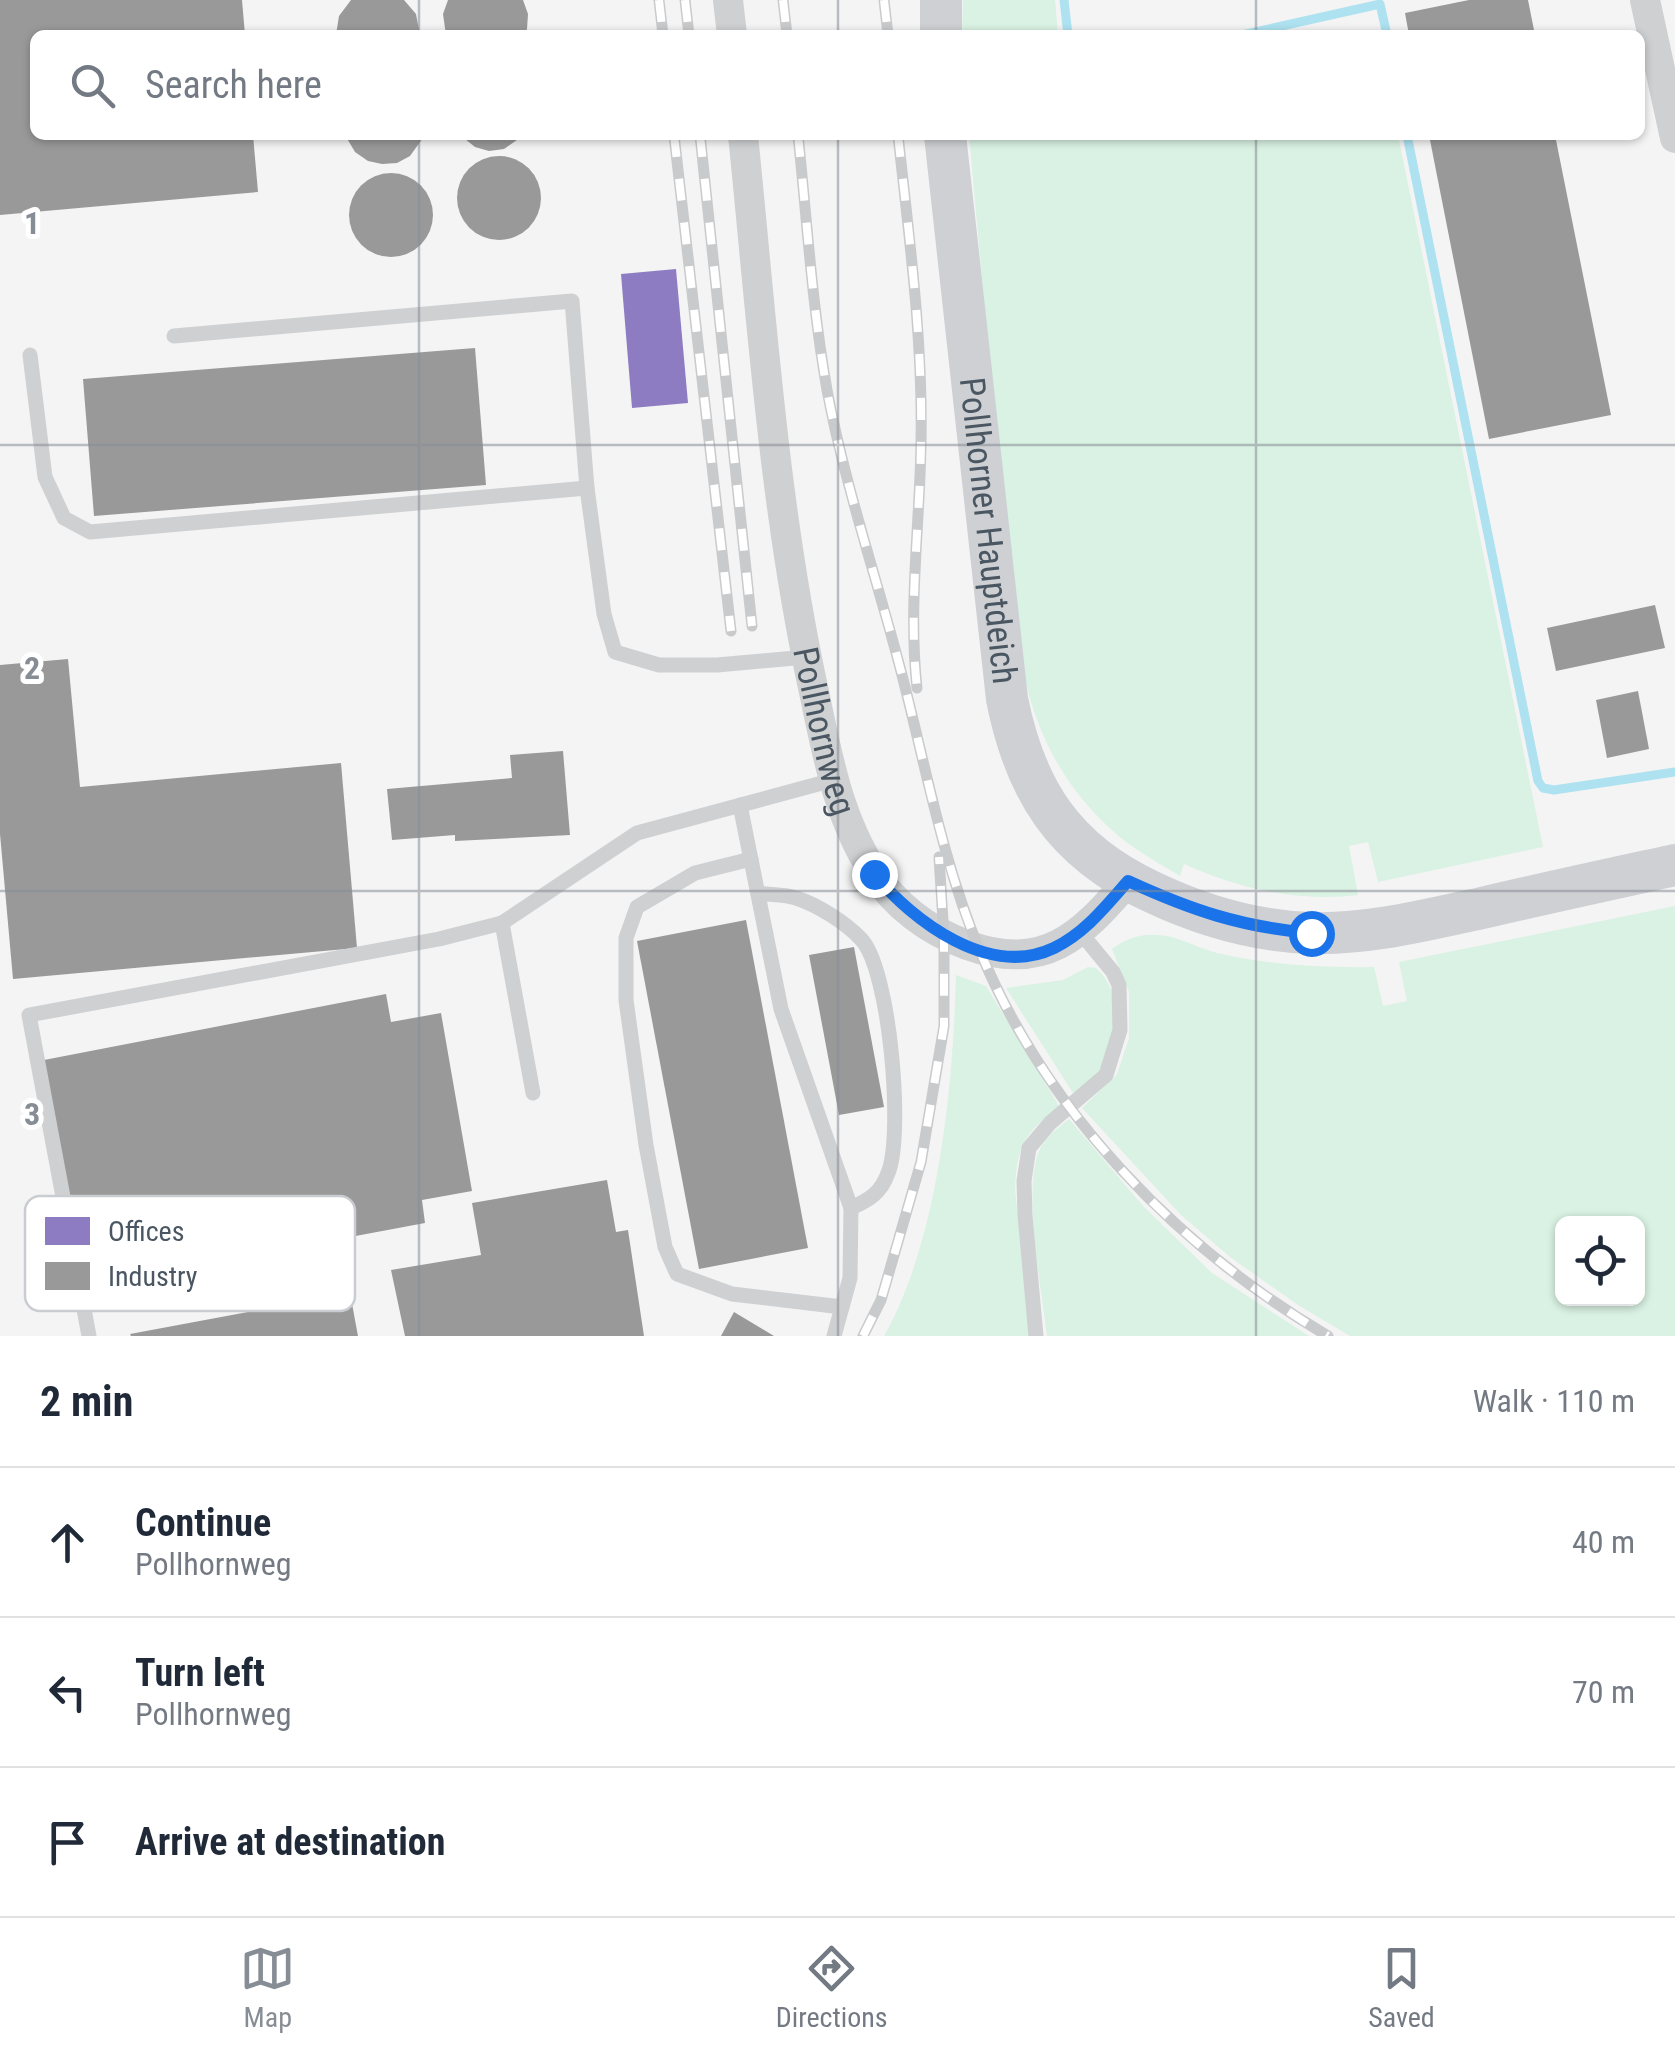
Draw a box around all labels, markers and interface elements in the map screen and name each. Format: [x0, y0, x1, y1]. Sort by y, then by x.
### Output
search box [30, 30, 1645, 140]
icon: search [65, 58, 120, 113]
text: Search here [145, 63, 322, 107]
text: 1 [24, 204, 40, 242]
street label: Pollhorner Hauptdeich [951, 375, 1025, 686]
street label: Pollhornweg [784, 643, 864, 821]
text: 2 [24, 649, 40, 687]
route end [852, 852, 898, 898]
route start [1289, 911, 1335, 957]
text: 3 [24, 1095, 40, 1133]
legend [25, 1196, 355, 1311]
text: Offices [108, 1215, 185, 1248]
map controls [1555, 1216, 1645, 1306]
button: locate [1555, 1216, 1645, 1306]
text: Industry [108, 1260, 198, 1293]
text: 2 min [40, 1377, 133, 1426]
text: Walk · 110 m [1473, 1382, 1635, 1420]
text: Continue [135, 1501, 271, 1545]
icon: ahead [40, 1515, 95, 1570]
text: 40 m [1572, 1523, 1635, 1561]
text: Pollhornweg [135, 1545, 292, 1583]
text: Turn left [135, 1651, 265, 1695]
icon: left [40, 1665, 95, 1720]
text: 70 m [1572, 1673, 1635, 1711]
text: Pollhornweg [135, 1695, 292, 1733]
icon: arrive [40, 1815, 95, 1870]
text: Arrive at destination [135, 1820, 445, 1864]
tab: Map [240, 1941, 295, 2034]
tab: Directions [776, 1941, 888, 2034]
tab: Saved [1368, 1941, 1435, 2034]

